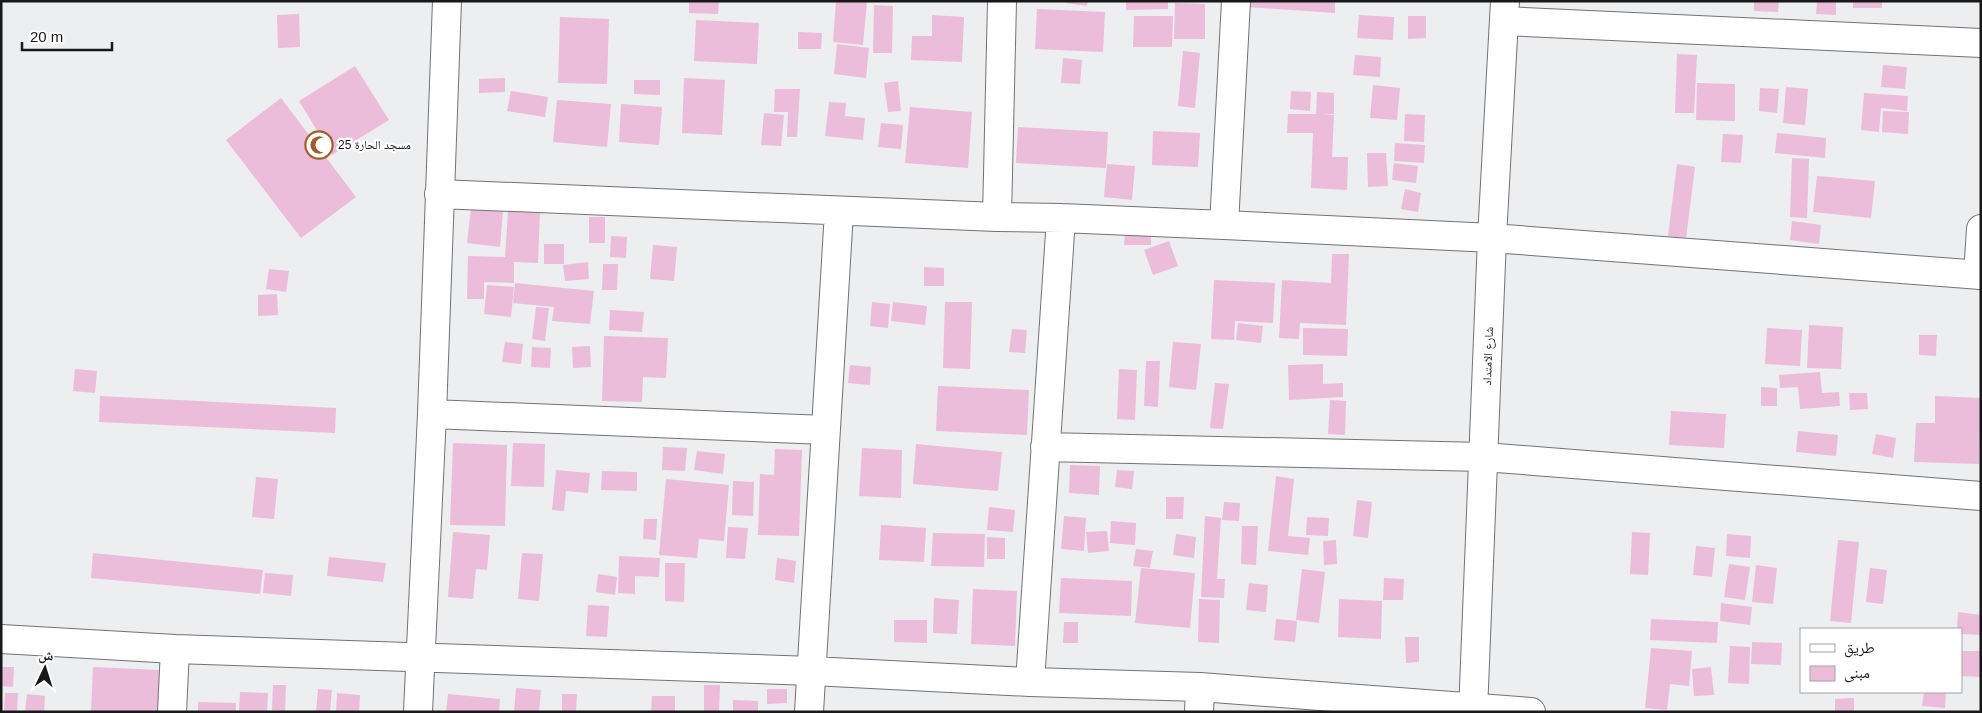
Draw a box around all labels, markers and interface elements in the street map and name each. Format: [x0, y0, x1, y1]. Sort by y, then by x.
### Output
scale bar [22, 20, 112, 52]
text: 20 m [30, 28, 63, 45]
mosque icon: مسجد الحارة 25 [304, 130, 334, 160]
place label: مسجد الحارة 25 [338, 138, 411, 152]
street label: شارع الامتداد [1480, 326, 1497, 386]
legend [1800, 628, 1962, 693]
text: طريق [1844, 639, 1875, 658]
north arrow [20, 643, 70, 693]
text: ش [38, 647, 54, 665]
text: مبنى [1844, 664, 1870, 683]

